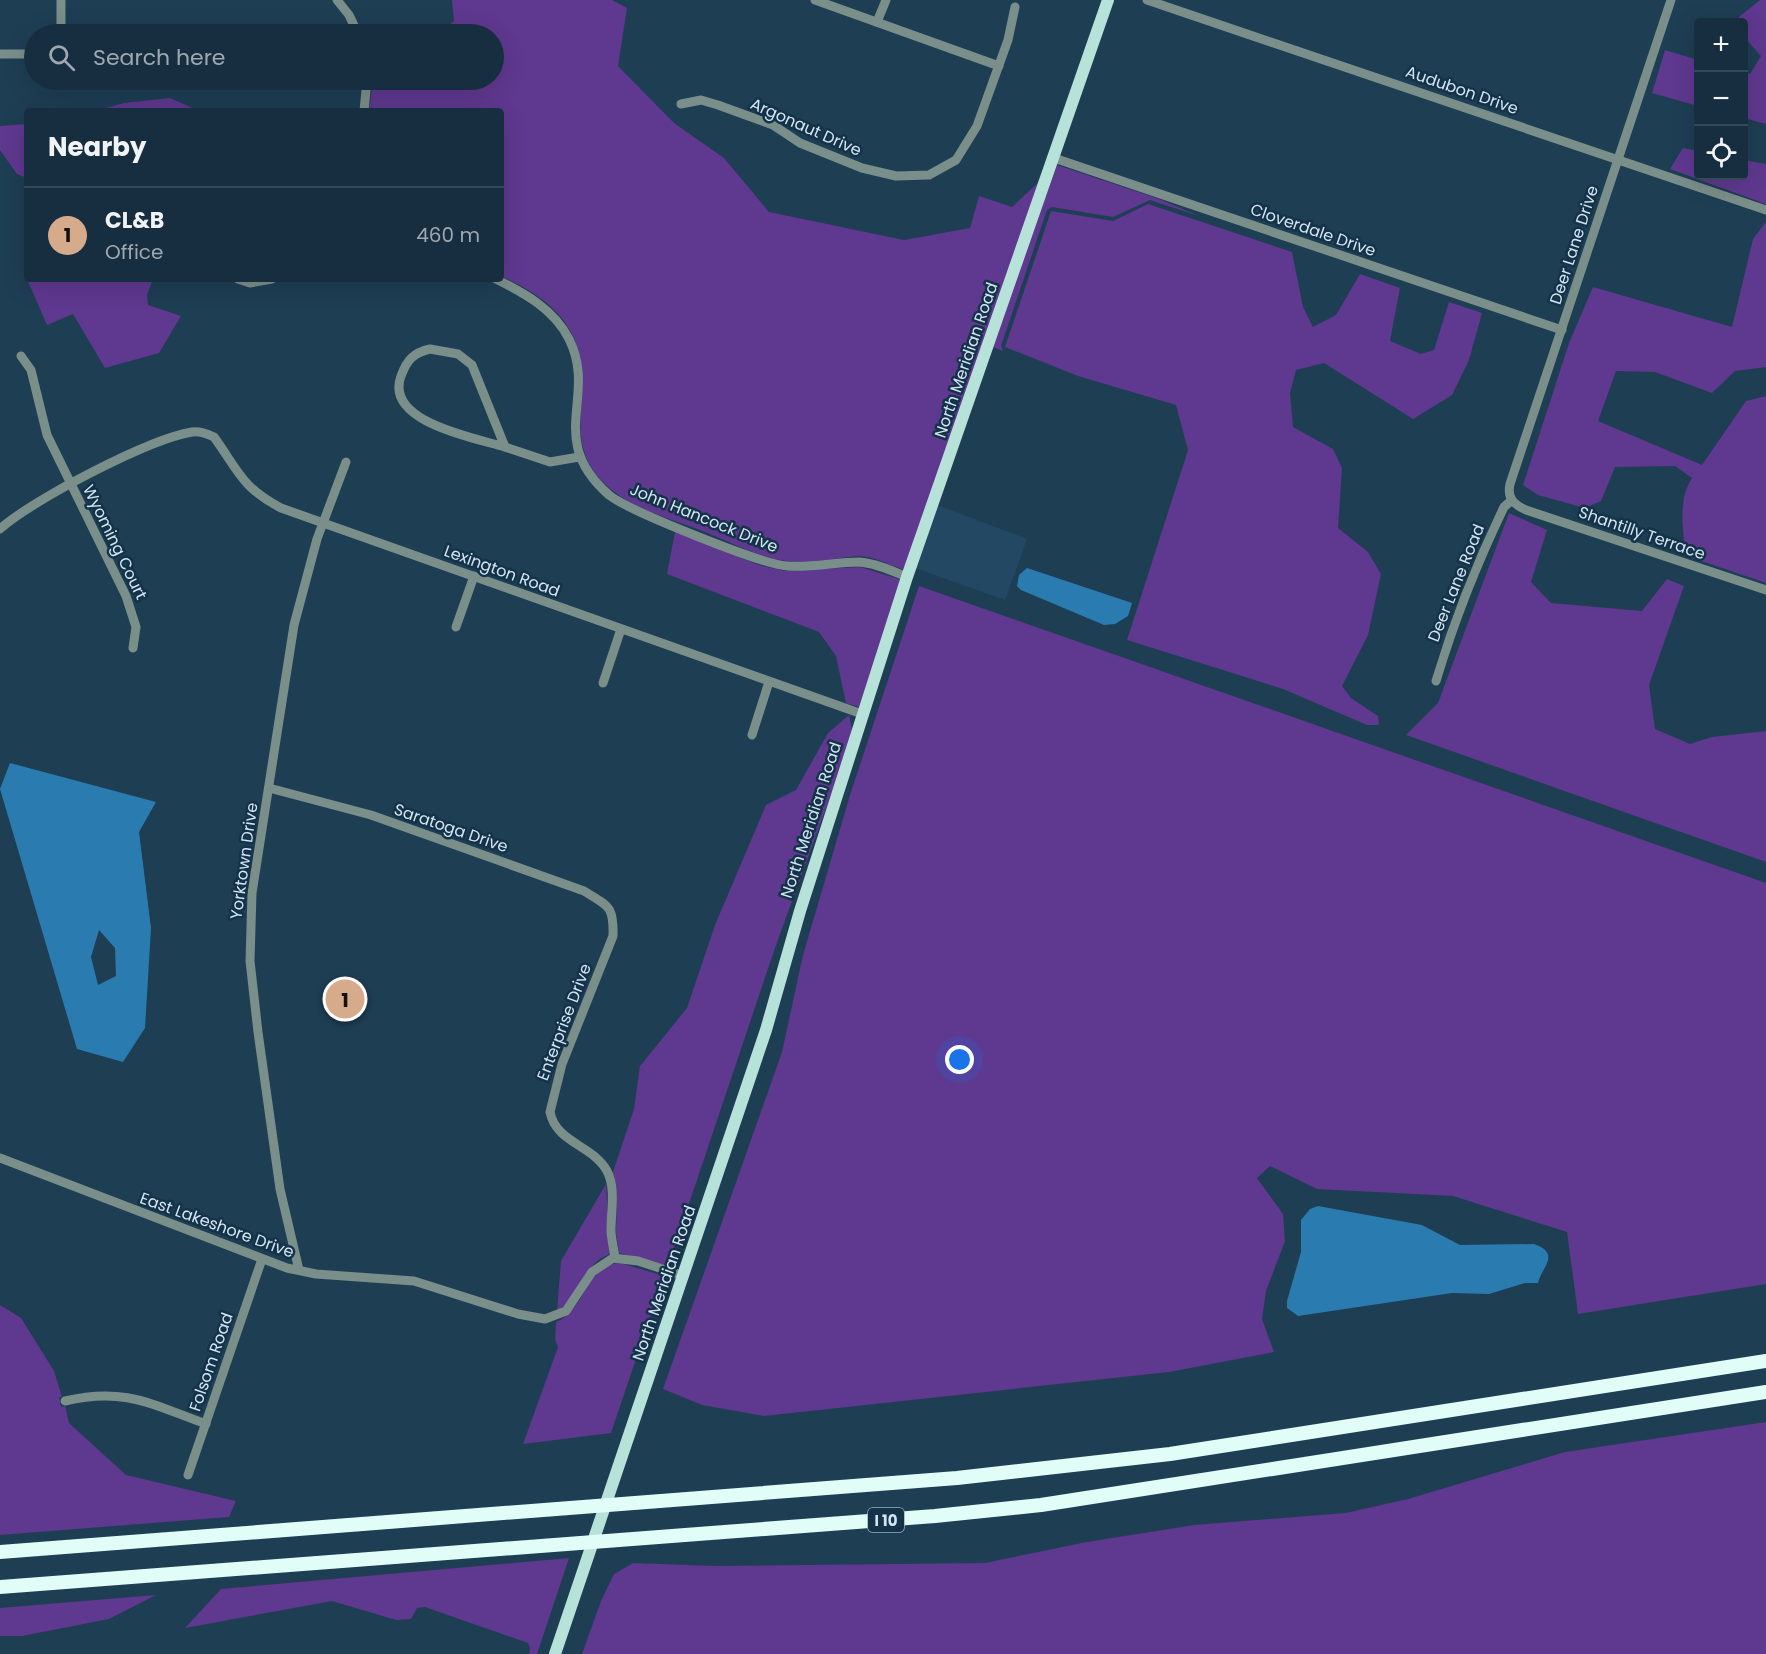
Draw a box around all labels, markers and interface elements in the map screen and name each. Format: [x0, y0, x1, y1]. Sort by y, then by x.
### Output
map controls [1694, 18, 1748, 180]
button: + [1694, 18, 1748, 72]
search box [24, 24, 504, 90]
icon: search [45, 41, 78, 74]
text: Search here [93, 42, 226, 73]
street label: Audubon Drive [1403, 60, 1521, 120]
button: − [1694, 72, 1748, 126]
street label: Argonaut Drive [747, 92, 865, 162]
button: locate [1694, 126, 1748, 180]
text: Nearby [48, 129, 146, 165]
street label: Deer Lane Drive [1544, 183, 1604, 307]
street label: Cloverdale Drive [1247, 198, 1379, 262]
text: CL&B [105, 205, 164, 236]
text: 1 [64, 221, 71, 249]
text: 460 m [416, 221, 480, 249]
text: Office [105, 238, 163, 266]
street label: North Meridian Road [929, 279, 1003, 441]
street label: John Hancock Drive [626, 478, 782, 558]
street label: Wyoming Court [77, 481, 153, 603]
street label: Shantilly Terrace [1576, 501, 1708, 565]
street label: Deer Lane Road [1422, 521, 1490, 645]
street label: Lexington Road [441, 539, 563, 603]
street label: North Meridian Road [775, 739, 847, 901]
street label: Saratoga Drive [391, 798, 511, 858]
street label: Yorktown Drive [224, 801, 264, 921]
street label: Enterprise Drive [531, 960, 597, 1084]
pin: 1 [326, 976, 364, 1022]
your location [945, 1045, 974, 1074]
street label: East Lakeshore Drive [137, 1186, 297, 1264]
street label: North Meridian Road [627, 1202, 701, 1364]
street label: Folsom Road [183, 1309, 239, 1415]
road number: I 10 [868, 1508, 904, 1532]

